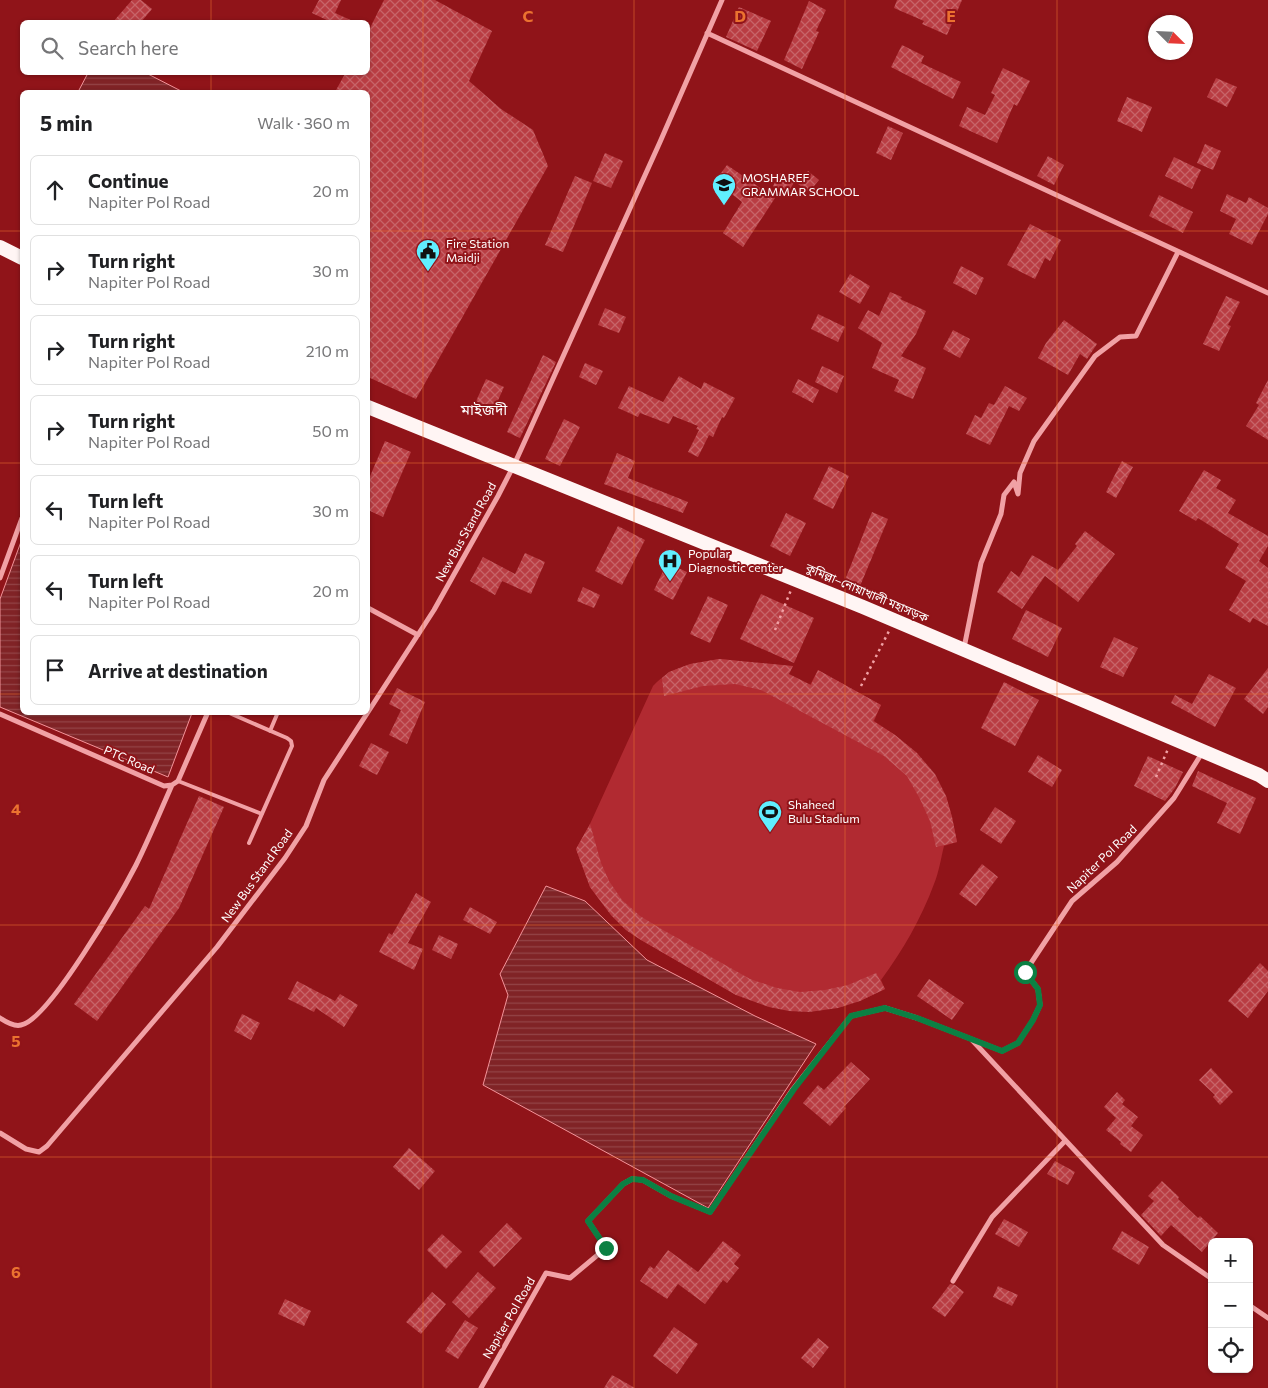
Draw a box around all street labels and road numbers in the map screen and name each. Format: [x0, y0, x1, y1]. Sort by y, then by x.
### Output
street label: New Bus Stand Road [432, 479, 498, 584]
street label: কুমিল্লা–নোয়াখালী মহাসড়ক [802, 559, 931, 626]
street label: PTC Road [102, 742, 157, 776]
street label: Napiter Pol Road [1063, 821, 1139, 895]
street label: New Bus Stand Road [218, 826, 295, 925]
street label: Napiter Pol Road [479, 1274, 537, 1361]

